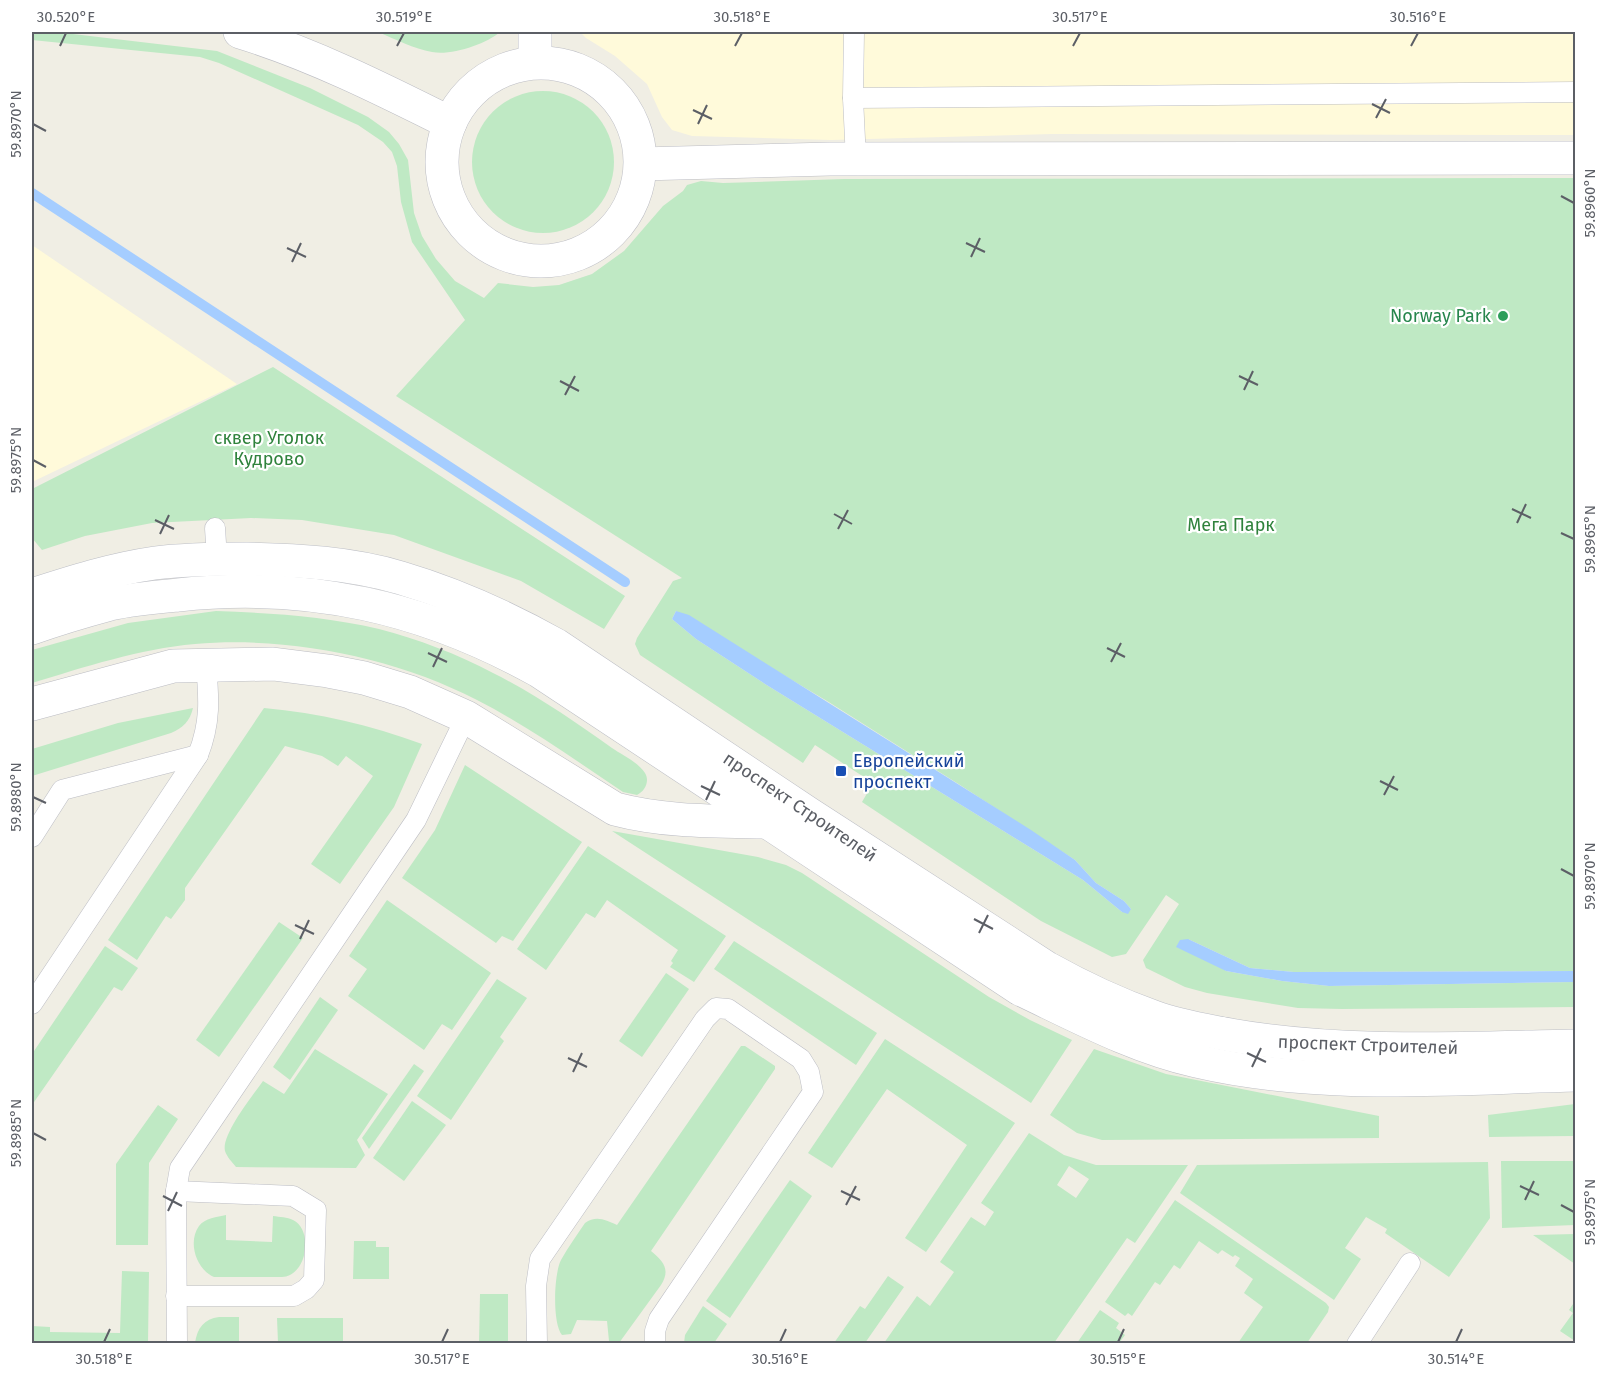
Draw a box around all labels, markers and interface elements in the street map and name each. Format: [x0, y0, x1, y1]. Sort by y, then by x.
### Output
text: 30.520°E [37, 8, 95, 26]
text: 30.519°E [376, 8, 432, 26]
text: 30.518°E [714, 8, 771, 26]
text: 30.517°E [1052, 8, 1108, 26]
text: 30.516°E [1390, 8, 1446, 26]
text: 59.8970°N [7, 90, 25, 158]
text: 59.8960°N [1581, 168, 1599, 238]
place label: Norway Park [1390, 305, 1492, 327]
marker: Norway Park [1496, 309, 1510, 323]
text: 59.8975°N [7, 427, 25, 493]
park label: сквер Уголок Кудрово [214, 427, 325, 470]
text: 59.8965°N [1581, 505, 1599, 573]
park label: Мега Парк [1187, 514, 1275, 536]
street label: проспект Строителей [719, 747, 881, 867]
place label: Европейский проспект [853, 750, 965, 793]
text: 59.8980°N [7, 762, 25, 832]
marker: Европейский проспект [834, 764, 848, 778]
text: 59.8970°N [1581, 842, 1599, 910]
street label: проспект Строителей [1277, 1031, 1459, 1059]
text: 59.8985°N [7, 1099, 25, 1167]
text: 59.8975°N [1581, 1179, 1599, 1245]
text: 30.518°E [76, 1350, 133, 1368]
text: 30.517°E [414, 1350, 470, 1368]
text: 30.516°E [752, 1350, 808, 1368]
text: 30.515°E [1090, 1350, 1146, 1368]
text: 30.514°E [1428, 1350, 1484, 1368]

